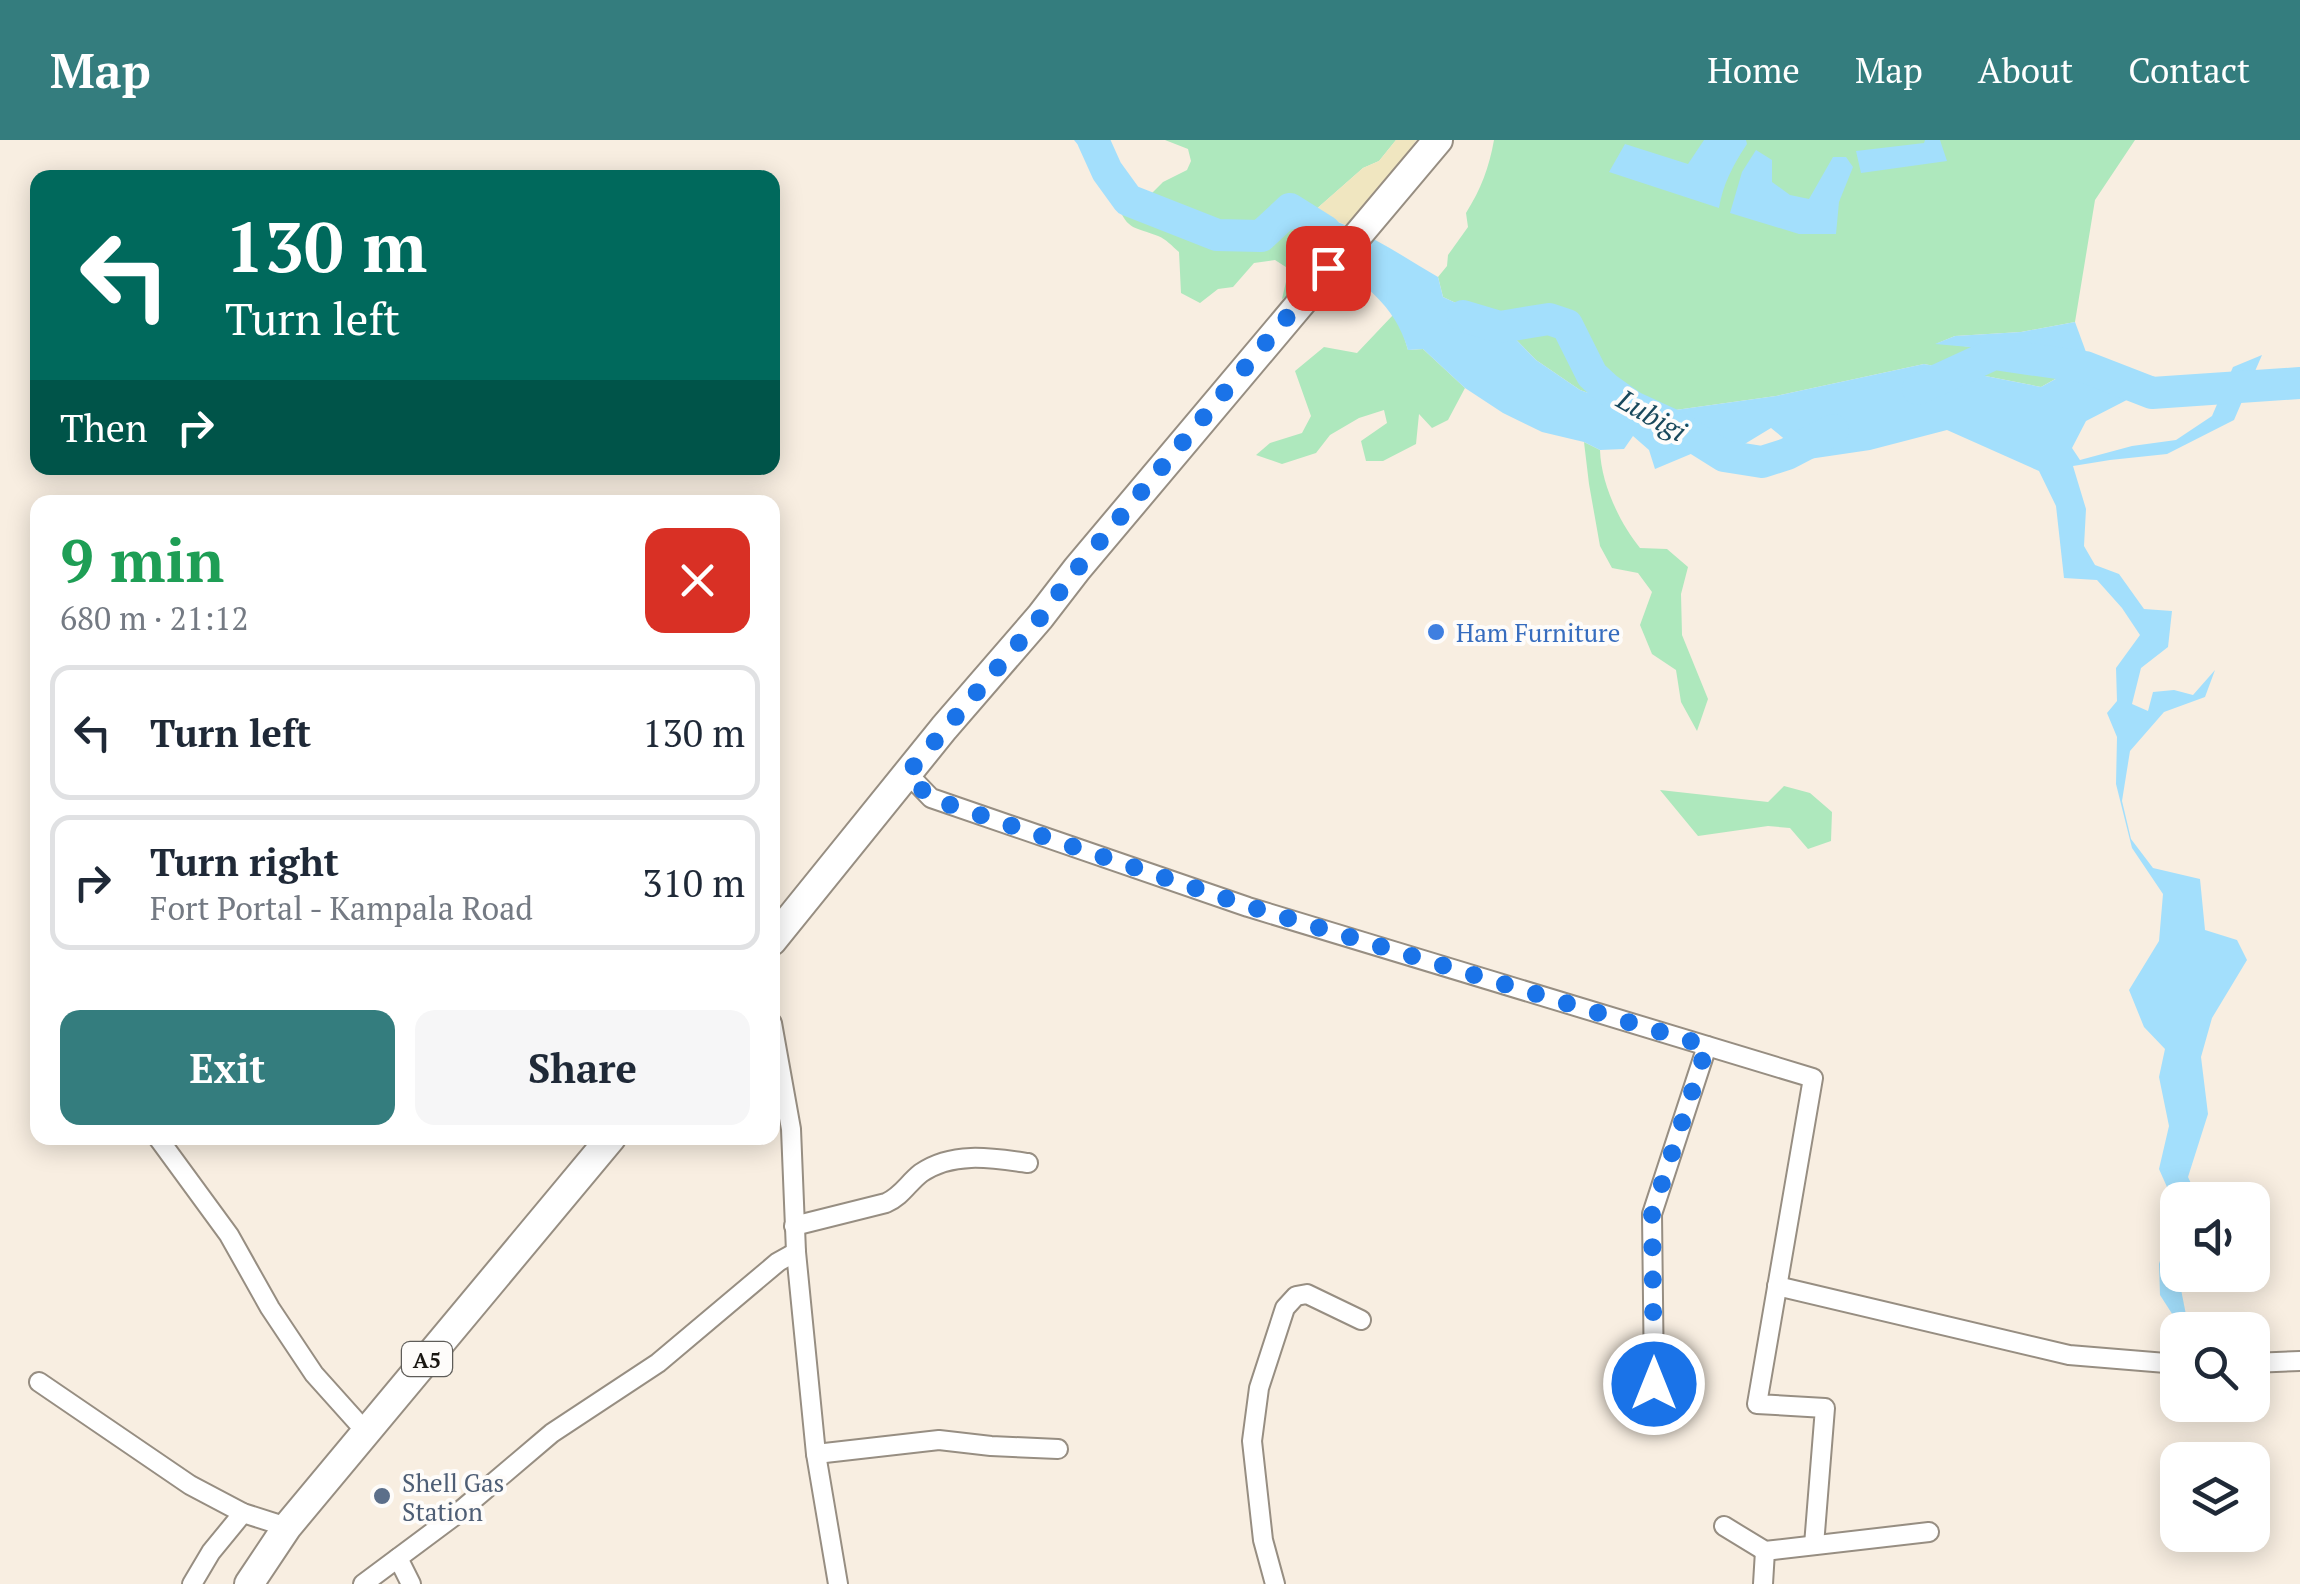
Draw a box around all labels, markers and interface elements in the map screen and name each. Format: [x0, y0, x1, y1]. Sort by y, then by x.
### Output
text: Map [50, 38, 151, 102]
text: Home [1707, 47, 1800, 93]
text: Map [1855, 47, 1923, 93]
text: About [1978, 47, 2073, 93]
text: Contact [2128, 47, 2250, 93]
text: 130 m [225, 199, 427, 292]
icon: left [60, 210, 190, 340]
pin [1286, 226, 1371, 311]
icon: arrive [1301, 241, 1356, 296]
text: Turn left [225, 288, 400, 348]
water label: Lubigi [1610, 380, 1694, 450]
icon: right [168, 400, 223, 455]
text: Then [60, 403, 148, 453]
text: 9 min [60, 520, 224, 599]
button: close [645, 528, 750, 633]
text: 680 m · 21:12 [60, 597, 248, 639]
place label: Ham Furniture [1456, 616, 1620, 649]
marker: Ham Furniture [1425, 621, 1447, 643]
icon: left [65, 705, 120, 760]
text: Turn left [150, 708, 311, 758]
text: 130 m [642, 708, 745, 758]
text: Turn right [150, 837, 339, 887]
icon: right [65, 855, 120, 910]
text: 310 m [642, 858, 745, 908]
text: Fort Portal - Kampala Road [150, 887, 533, 929]
button: Exit [60, 1010, 395, 1125]
button: Share [415, 1010, 750, 1125]
map controls [2160, 1182, 2270, 1552]
button: sound [2160, 1182, 2270, 1292]
button: search [2160, 1312, 2270, 1422]
position arrow [1602, 1332, 1706, 1436]
road number: A5 [402, 1342, 452, 1376]
button: layers [2160, 1442, 2270, 1552]
place label: Shell Gas Station [402, 1466, 504, 1528]
marker: Shell Gas Station [371, 1485, 393, 1507]

